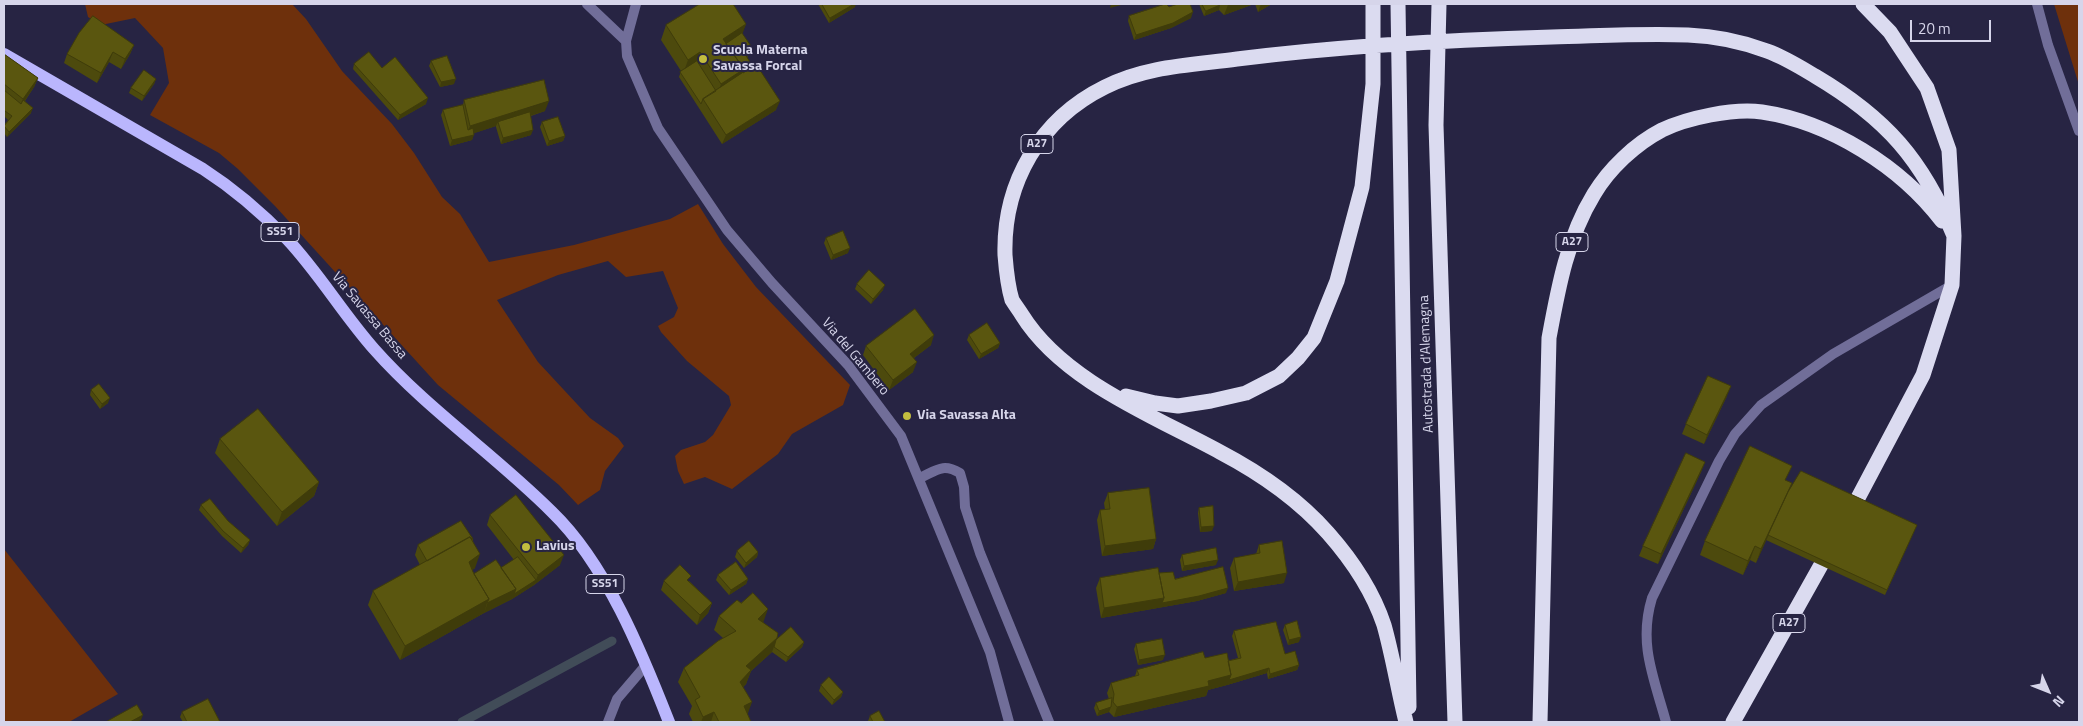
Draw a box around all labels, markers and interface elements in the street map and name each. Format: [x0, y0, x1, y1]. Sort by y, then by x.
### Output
scale bar [1913, 10, 1994, 42]
text: 20 m [1918, 17, 1951, 40]
place label: Scuola Materna Savassa Forcal [713, 43, 808, 75]
marker: Scuola Materna Savassa Forcal [697, 53, 709, 65]
road number: A27 [1021, 134, 1053, 154]
road number: SS51 [261, 222, 299, 242]
road number: A27 [1556, 232, 1588, 252]
street label: Via Savassa Bassa [328, 269, 410, 363]
street label: Autostrada d'Alemagna [1416, 295, 1438, 433]
street label: Via del Gambero [818, 315, 892, 399]
place label: Via Savassa Alta [917, 408, 1016, 424]
marker: Via Savassa Alta [901, 410, 913, 422]
place label: Lavius [536, 539, 575, 555]
marker: Lavius [520, 541, 532, 553]
road number: SS51 [586, 574, 624, 594]
road number: A27 [1773, 614, 1805, 632]
north arrow [2023, 666, 2073, 716]
text: N [2048, 691, 2070, 713]

